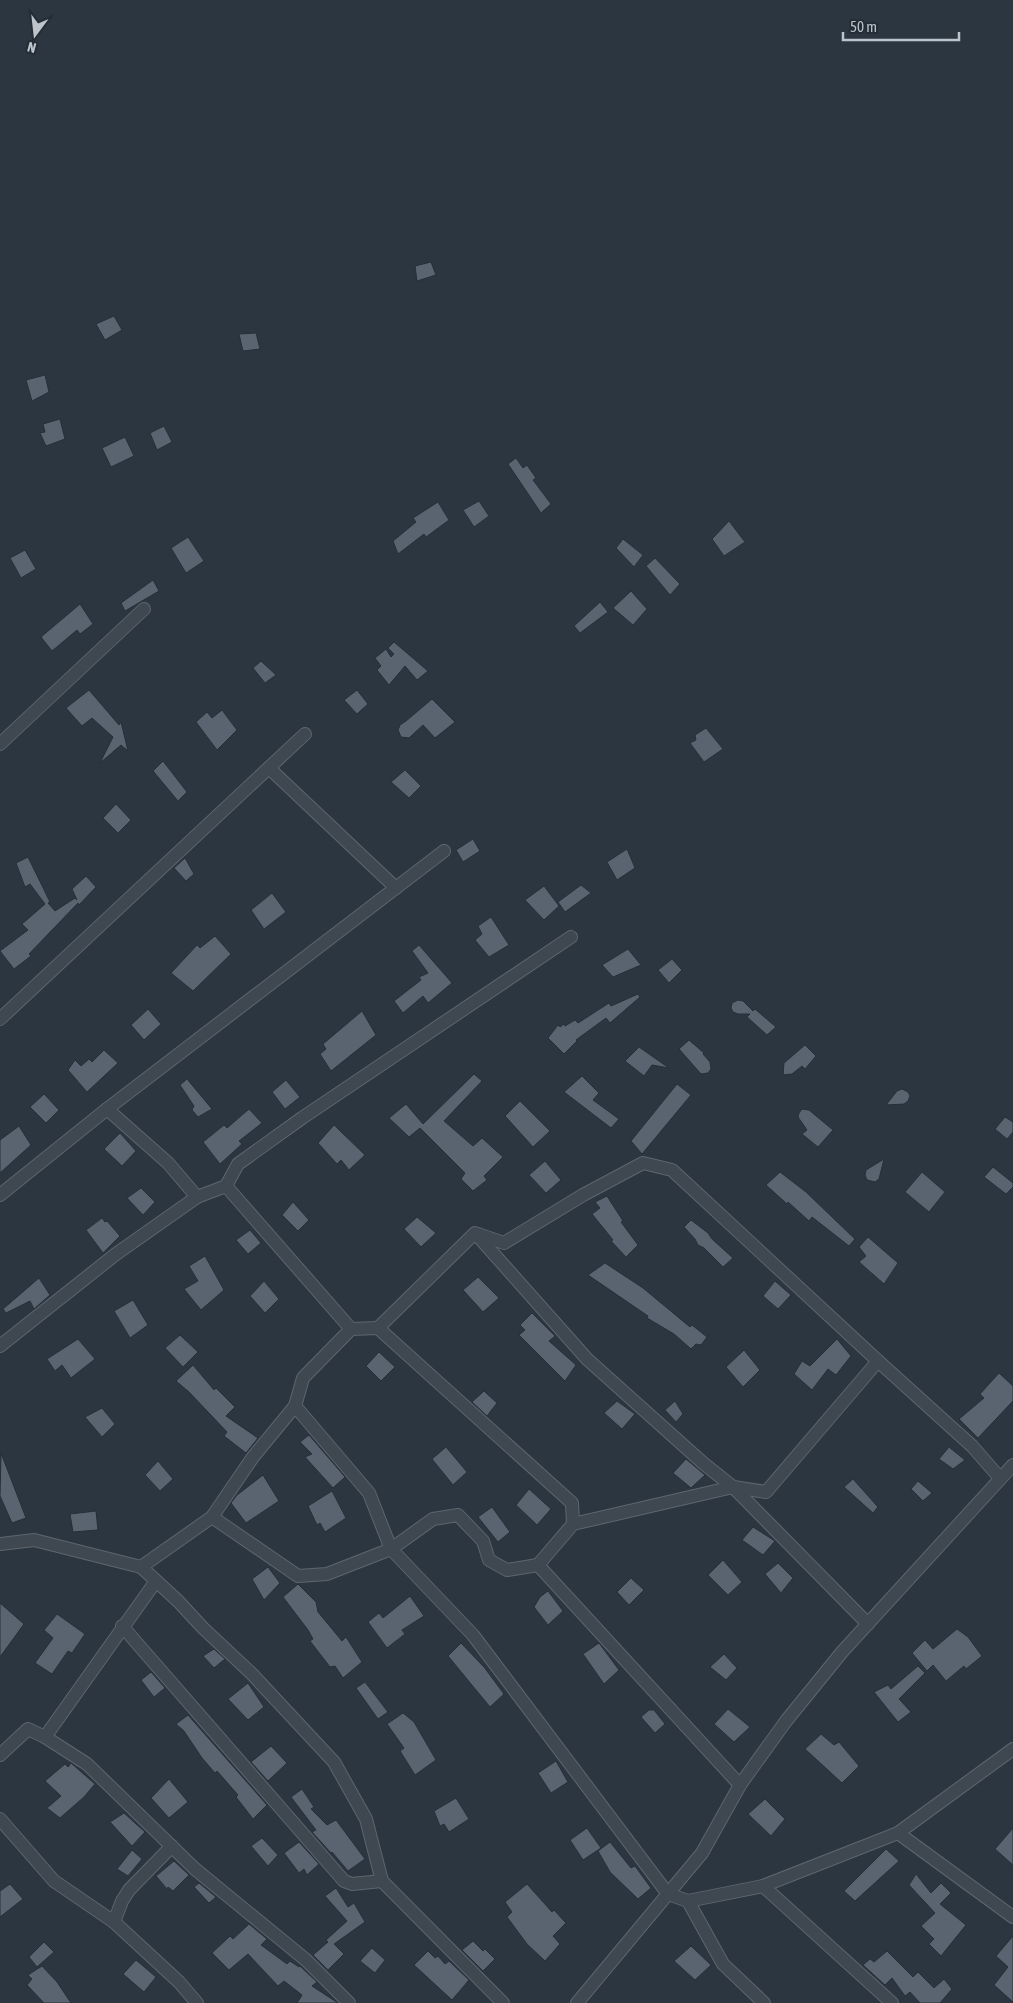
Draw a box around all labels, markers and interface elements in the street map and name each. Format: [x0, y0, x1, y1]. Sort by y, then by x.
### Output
north arrow [10, 10, 60, 60]
scale bar [843, 10, 959, 42]
text: 50 m [850, 18, 877, 35]
text: N [26, 39, 38, 56]

